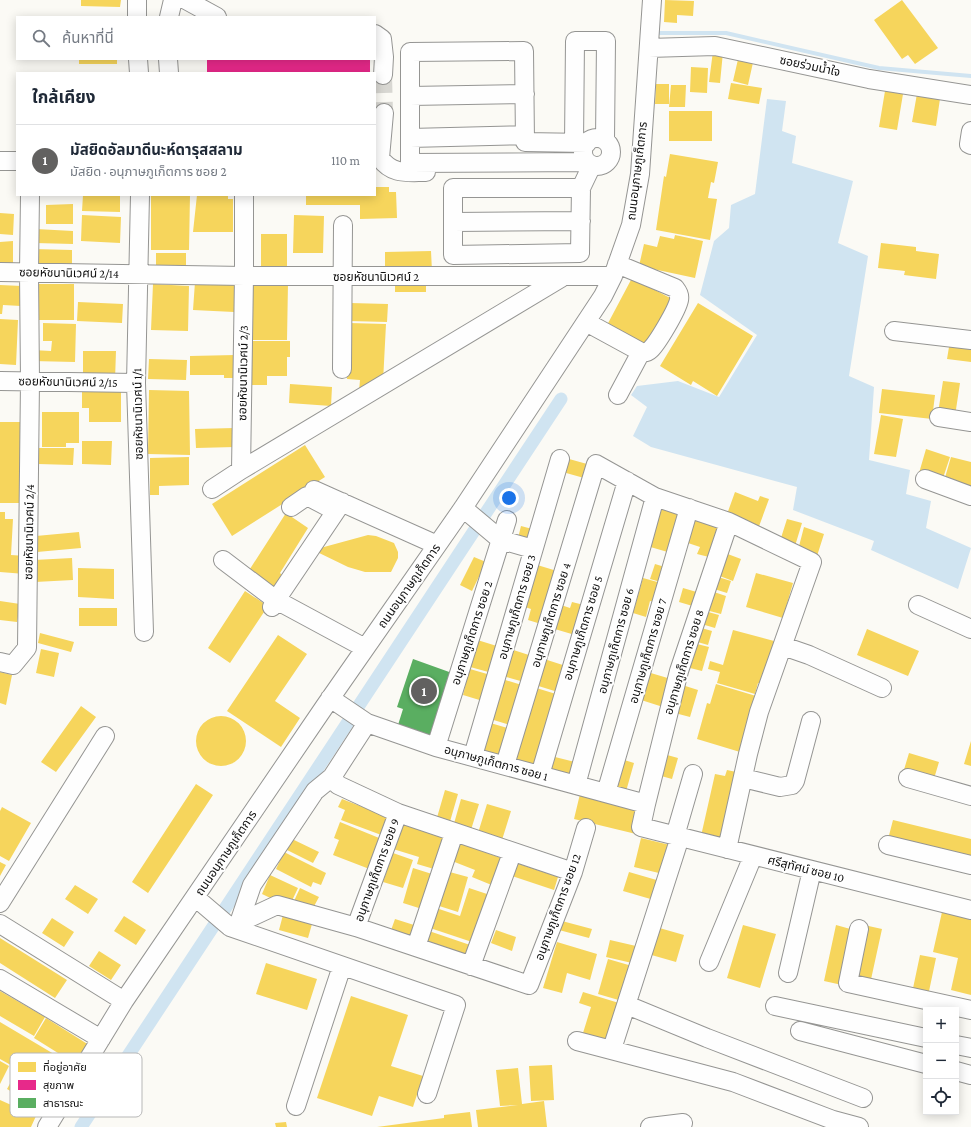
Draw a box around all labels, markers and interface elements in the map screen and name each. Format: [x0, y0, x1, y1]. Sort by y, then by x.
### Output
search box [16, 16, 376, 60]
icon: search [30, 27, 52, 49]
text: ค้นหาที่นี่ [62, 30, 114, 46]
street label: ซอยร่วมน้ำใจ [778, 51, 842, 79]
text: ใกล้เคียง [32, 88, 95, 107]
street label: ถนนอนุภาษภูเก็ตการ [624, 121, 650, 221]
text: มัสยิดอัลมาดีนะห์ดารุสสลาม [70, 142, 243, 158]
text: 1 [43, 153, 47, 168]
text: 110 m [331, 153, 360, 168]
text: มัสยิด · อนุภาษภูเก็ตการ ซอย 2 [70, 164, 227, 179]
street label: ซอยหัชนานิเวศน์ 2/14 [19, 265, 119, 281]
street label: ซอยหัชนานิเวศน์ 2 [333, 270, 419, 284]
street label: ซอยหัชนานิเวศน์ 2/3 [235, 325, 251, 421]
street label: ซอยหัชนานิเวศน์ 1/1 [130, 368, 146, 460]
street label: ซอยหัชนานิเวศน์ 2/15 [18, 374, 118, 390]
street label: ซอยหัชนานิเวศน์ 2/4 [21, 484, 37, 580]
your location [499, 488, 519, 508]
street label: ถนนอนุภาษภูเก็ตการ [375, 541, 443, 631]
street label: อนุภาษภูเก็ตการ ซอย 3 [495, 553, 539, 661]
street label: อนุภาษภูเก็ตการ ซอย 4 [528, 561, 574, 669]
street label: อนุภาษภูเก็ตการ ซอย 5 [560, 574, 606, 682]
street label: อนุภาษภูเก็ตการ ซอย 2 [449, 579, 496, 687]
street label: อนุภาษภูเก็ตการ ซอย 6 [595, 587, 637, 695]
street label: อนุภาษภูเก็ตการ ซอย 7 [626, 597, 670, 705]
street label: อนุภาษภูเก็ตการ ซอย 8 [661, 608, 707, 716]
pin: 1 [411, 676, 437, 706]
street label: อนุภาษภูเก็ตการ ซอย 1 [443, 742, 549, 784]
street label: ถนนอนุภาษภูเก็ตการ [192, 808, 260, 898]
street label: อนุภาษภูเก็ตการ ซอย 9 [352, 816, 402, 924]
street label: อนุภาษภูเก็ตการ ซอย 12 [532, 852, 584, 962]
street label: ศรีสุทัศน์ ซอย 10 [766, 853, 846, 885]
map controls [923, 1007, 959, 1115]
button: + [923, 1007, 959, 1043]
button: − [923, 1043, 959, 1079]
legend [10, 1053, 142, 1117]
text: ที่อยู่อาศัย [43, 1059, 87, 1074]
text: สุขภาพ [43, 1079, 74, 1092]
button: locate [923, 1079, 959, 1115]
text: สาธารณะ [43, 1097, 84, 1109]

